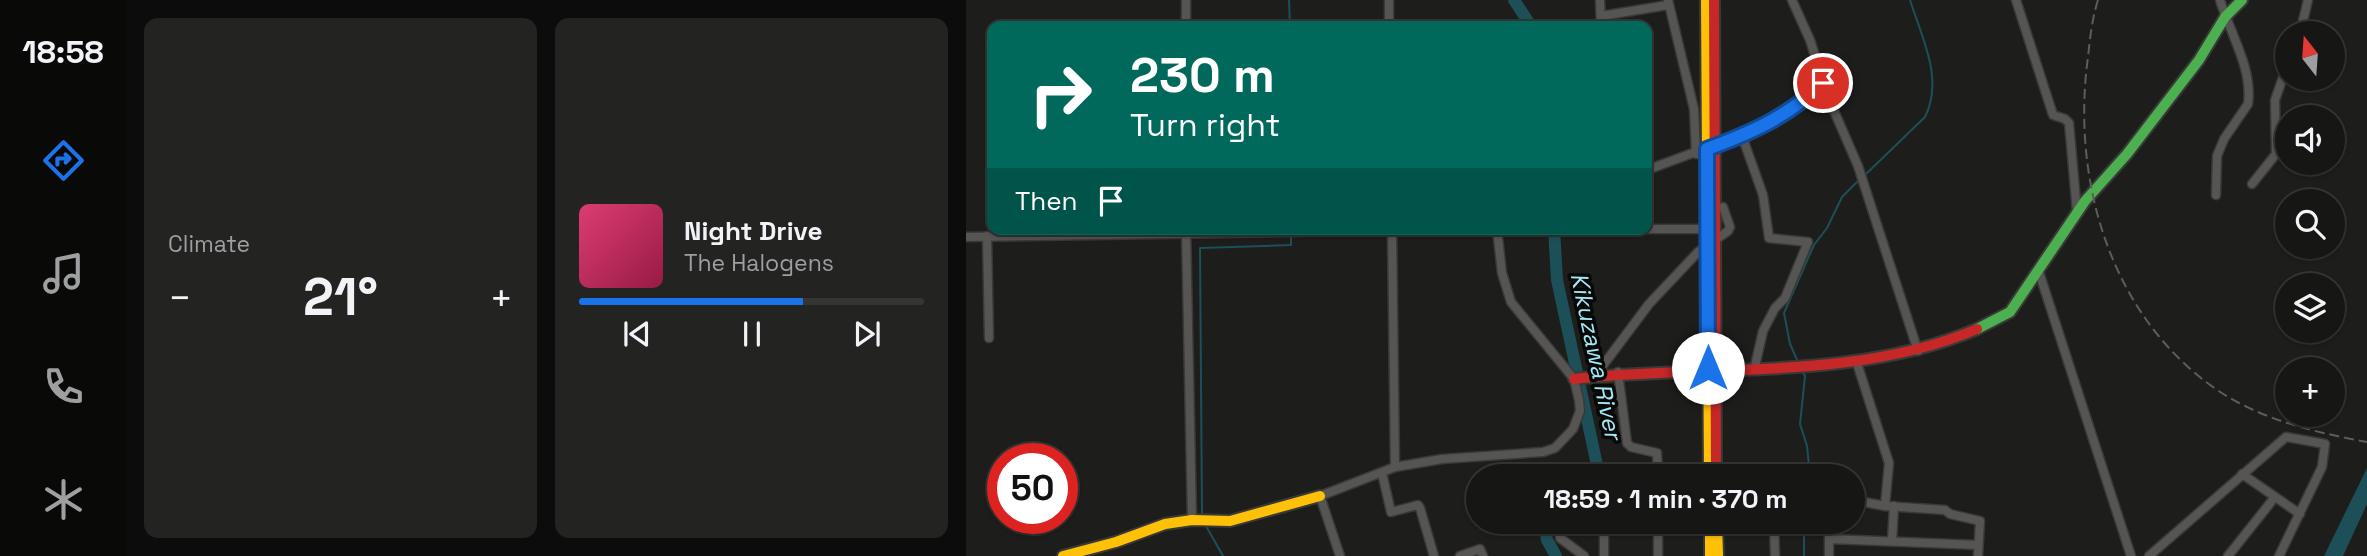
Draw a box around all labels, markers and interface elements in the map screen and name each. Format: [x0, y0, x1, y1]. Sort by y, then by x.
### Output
north arrow [2275, 21, 2345, 91]
map controls [2275, 21, 2345, 427]
text: 18:58 [22, 32, 104, 72]
text: 230 m [1130, 44, 1275, 106]
icon: right [1015, 49, 1106, 140]
pin [1793, 53, 1853, 113]
icon: arrive [1804, 64, 1842, 102]
text: Turn right [1130, 105, 1280, 145]
button: sound [2275, 105, 2345, 175]
icon: directions [39, 136, 88, 185]
icon: arrive [1092, 182, 1130, 220]
text: Then [1015, 184, 1078, 218]
button: search [2275, 189, 2345, 259]
text: Night Drive [684, 214, 822, 248]
text: Climate [168, 229, 250, 259]
text: The Halogens [684, 248, 834, 278]
icon: music [39, 249, 88, 298]
text: 21° [303, 264, 378, 330]
water label: Kikuzawa River [1564, 270, 1630, 445]
button: layers [2275, 273, 2345, 343]
text: − [168, 274, 192, 322]
text: + [489, 274, 513, 322]
icon: previous [618, 315, 656, 353]
icon: pause [733, 315, 771, 353]
icon: next [848, 315, 886, 353]
position arrow [1671, 331, 1745, 405]
button: + [2275, 357, 2345, 427]
icon: phone [39, 362, 88, 411]
speed limit sign: 50 [987, 443, 1078, 534]
icon: climate [39, 475, 88, 524]
text: 18:59 · 1 min · 370 m [1544, 482, 1787, 516]

